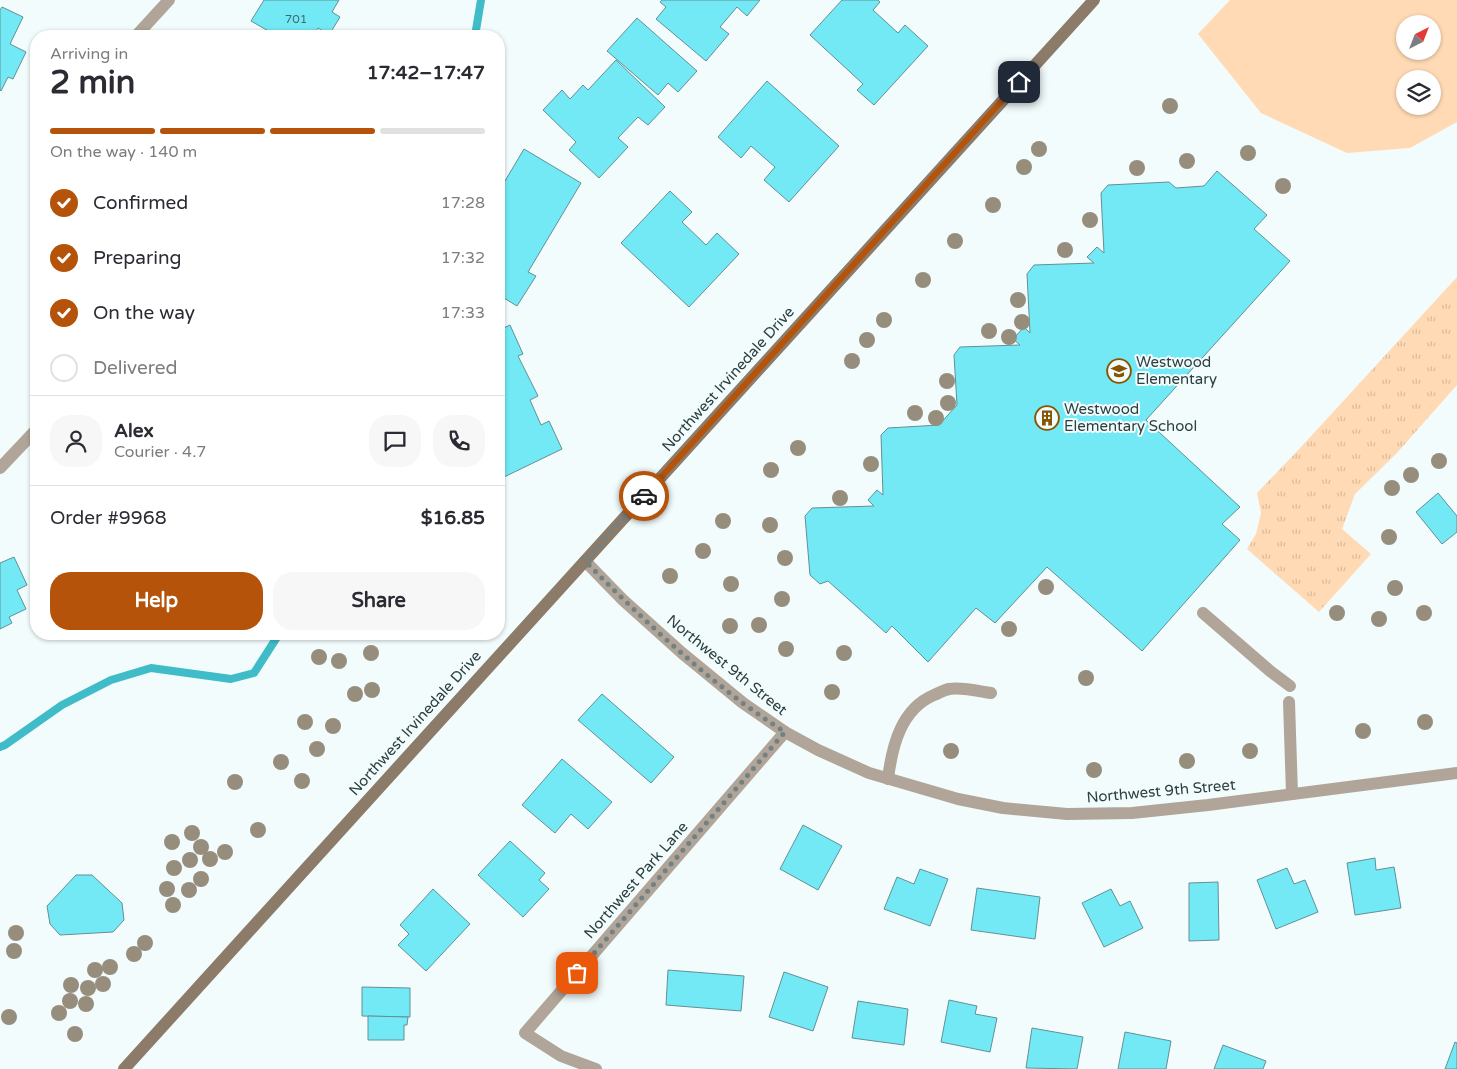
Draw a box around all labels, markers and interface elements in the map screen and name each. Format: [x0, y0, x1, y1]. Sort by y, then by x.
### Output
house number: 701 [285, 12, 307, 26]
north arrow [1396, 15, 1441, 60]
map controls [1396, 15, 1441, 115]
text: Arriving in [50, 44, 128, 64]
pin [998, 61, 1040, 103]
text: 17:42–17:47 [367, 62, 485, 84]
text: 2 min [50, 64, 135, 102]
icon: home [1005, 68, 1033, 96]
button: layers [1396, 70, 1441, 115]
text: On the way · 140 m [50, 142, 197, 162]
icon: check [50, 189, 78, 217]
text: Confirmed [93, 192, 188, 214]
text: 17:28 [441, 193, 485, 213]
icon: check [50, 244, 78, 272]
text: Preparing [93, 247, 182, 269]
text: 17:32 [441, 248, 485, 268]
icon: check [50, 299, 78, 327]
text: On the way [93, 302, 195, 324]
text: 17:33 [441, 303, 485, 323]
street label: Northwest Irvinedale Drive [658, 303, 798, 455]
place label: Westwood Elementary [1136, 353, 1217, 388]
text: Delivered [93, 357, 178, 379]
school or university icon: Westwood Elementary [1106, 358, 1132, 384]
place label: Westwood Elementary School [1064, 400, 1197, 435]
building icon: Westwood Elementary School [1034, 405, 1060, 431]
button: person [50, 415, 102, 467]
button: chat [369, 415, 421, 467]
button: phone [433, 415, 485, 467]
text: Alex [114, 420, 154, 442]
text: Courier · 4.7 [114, 442, 206, 462]
courier [619, 471, 669, 521]
icon: car [630, 482, 658, 510]
text: Order #9968 [50, 507, 167, 529]
text: $16.85 [421, 507, 485, 529]
button: Help [50, 572, 263, 630]
button: Share [273, 572, 485, 630]
street label: Northwest 9th Street [663, 611, 791, 719]
street label: Northwest Irvinedale Drive [345, 647, 485, 799]
street label: Northwest 9th Street [1086, 775, 1237, 806]
street label: Northwest Park Lane [580, 818, 692, 942]
pin [556, 952, 598, 994]
icon: bag [563, 959, 591, 987]

